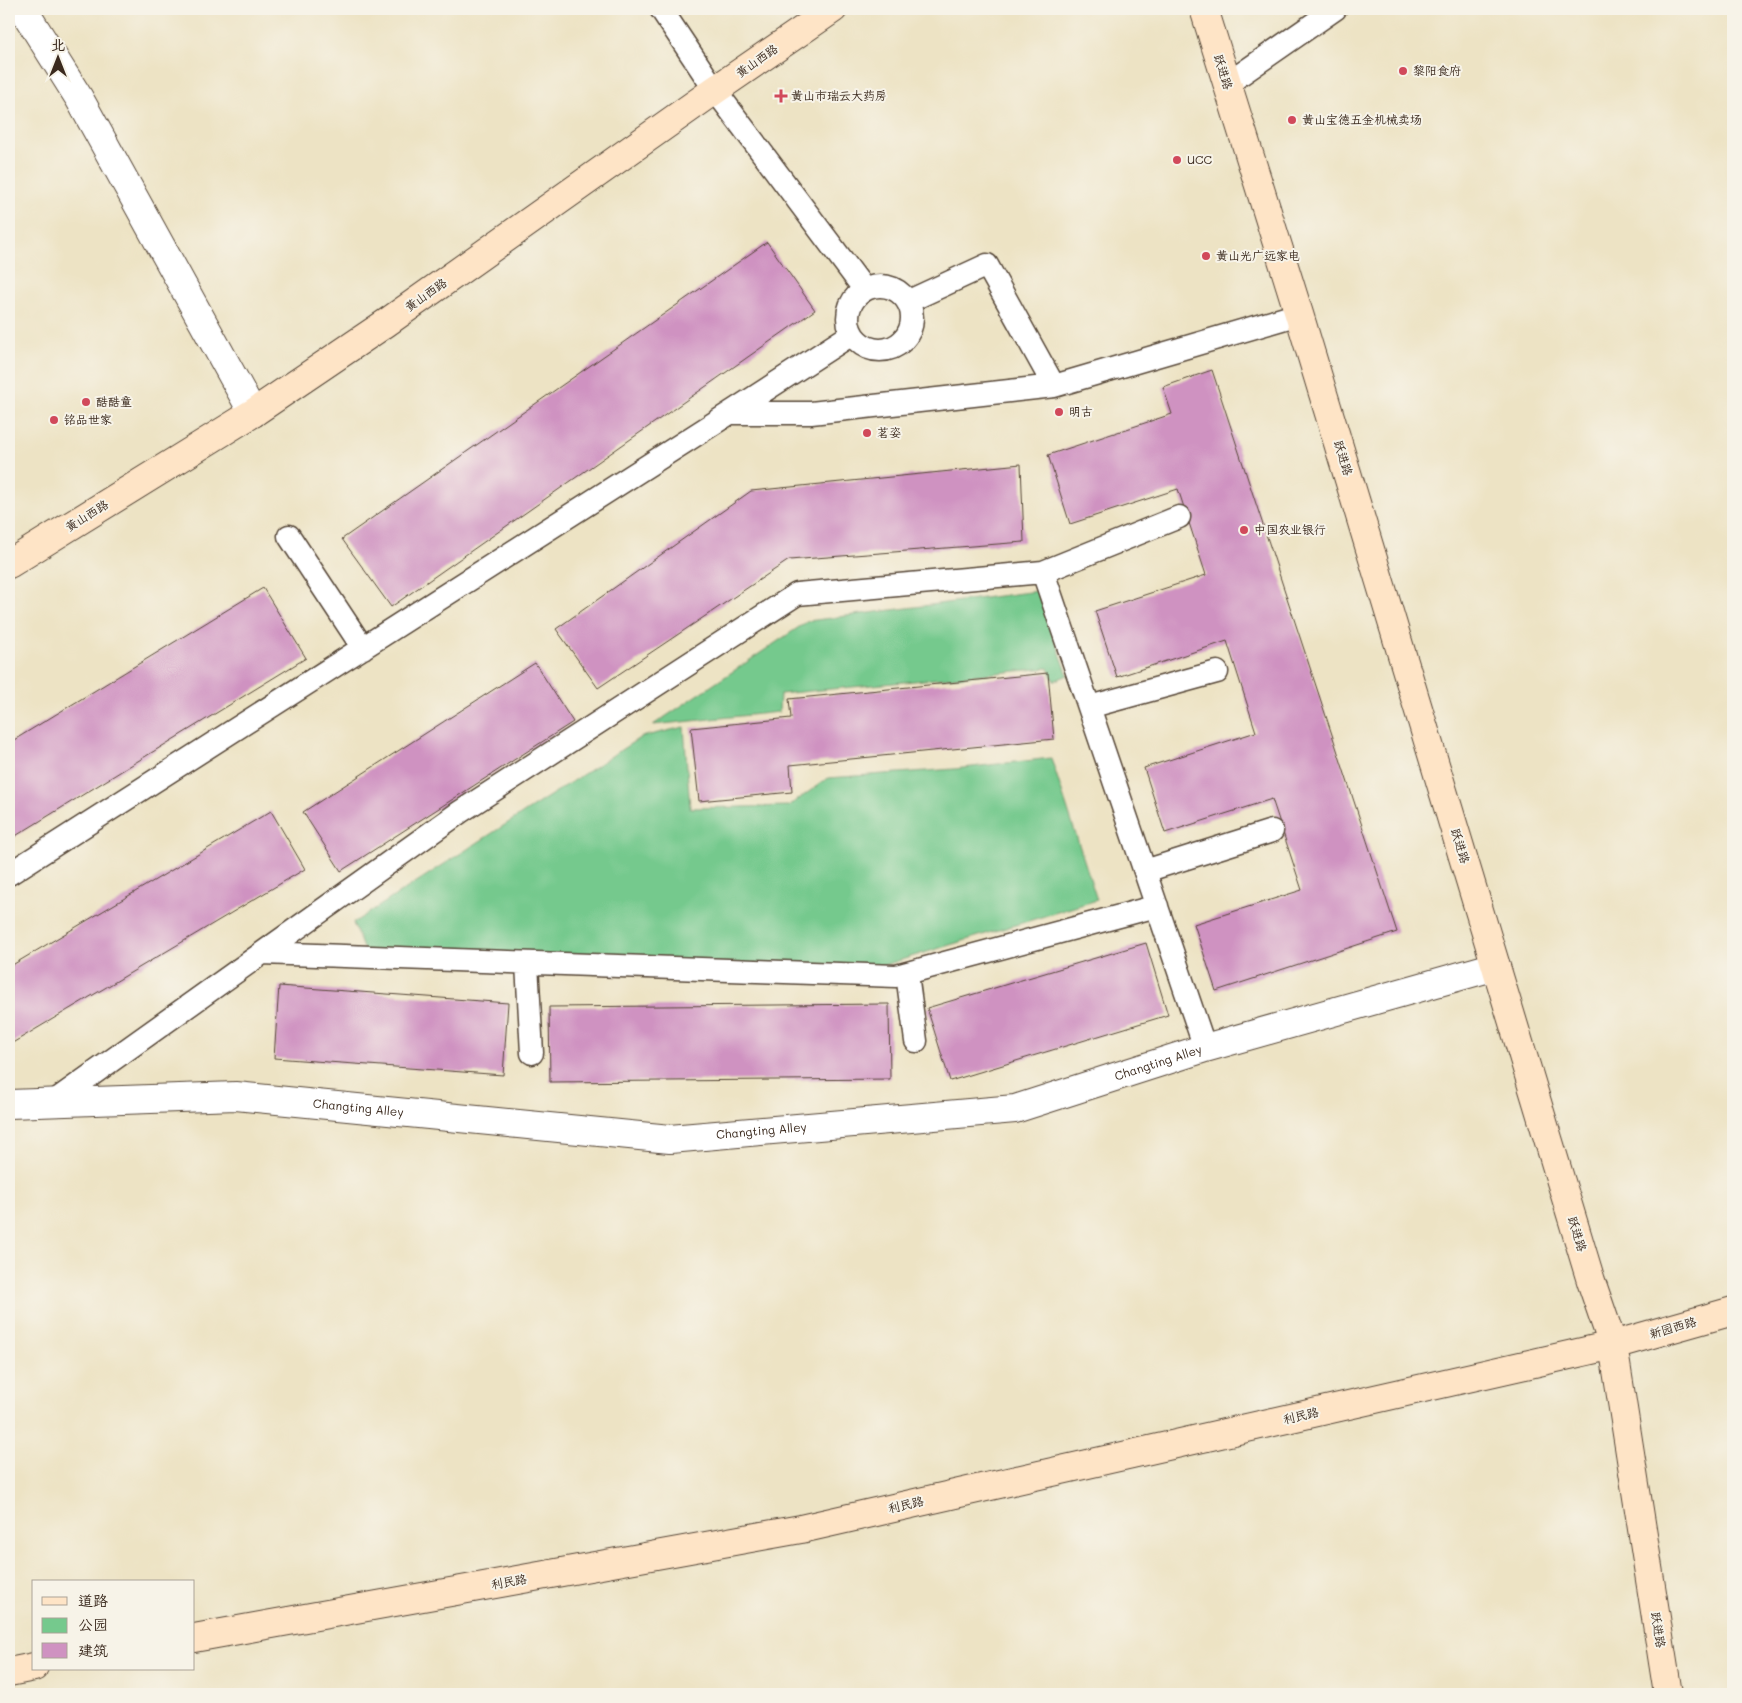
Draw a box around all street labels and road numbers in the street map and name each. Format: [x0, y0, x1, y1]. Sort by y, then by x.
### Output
street label: 黄山西路 [732, 40, 781, 81]
street label: 跃进路 [1211, 52, 1237, 91]
street label: 黄山西路 [401, 274, 450, 315]
street label: 跃进路 [1331, 438, 1357, 477]
street label: 黄山西路 [62, 496, 111, 535]
street label: 跃进路 [1448, 826, 1474, 865]
street label: Changting Alley [1112, 1041, 1204, 1084]
street label: Changting Alley [312, 1095, 404, 1120]
street label: Changting Alley [715, 1118, 807, 1142]
street label: 跃进路 [1565, 1214, 1591, 1253]
street label: 新园西路 [1647, 1313, 1698, 1341]
street label: 利民路 [1281, 1403, 1320, 1427]
street label: 利民路 [886, 1492, 925, 1516]
street label: 利民路 [490, 1570, 528, 1592]
street label: 跃进路 [1648, 1611, 1670, 1649]

